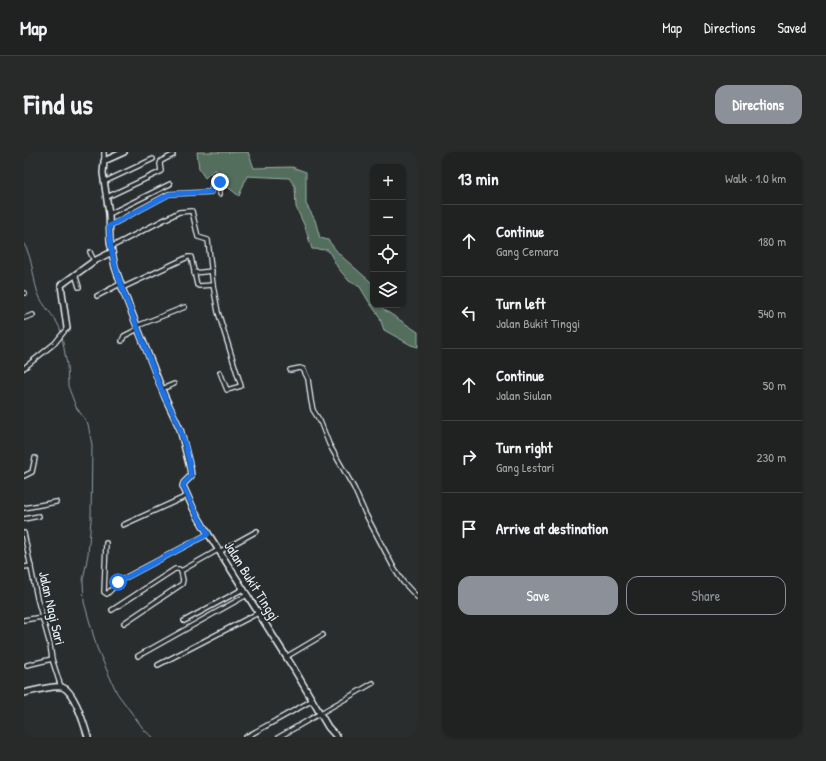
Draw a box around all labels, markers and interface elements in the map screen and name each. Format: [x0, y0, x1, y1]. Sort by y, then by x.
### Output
text: Map [20, 15, 47, 41]
text: Map [662, 18, 682, 37]
text: Directions [704, 18, 755, 37]
text: Saved [777, 18, 806, 37]
text: Find us [24, 85, 93, 123]
button: Directions [715, 85, 802, 124]
map controls [370, 164, 406, 308]
button: + [370, 164, 406, 200]
text: 13 min [458, 167, 499, 190]
text: Walk · 1.0 km [725, 169, 786, 187]
route end [211, 173, 229, 191]
button: − [370, 200, 406, 236]
text: Continue [496, 221, 544, 242]
icon: ahead [458, 230, 480, 252]
text: 180 m [758, 232, 786, 250]
button: locate [370, 236, 406, 272]
text: Gang Cemara [496, 242, 558, 260]
button: layers [370, 272, 406, 308]
text: Turn left [496, 293, 546, 314]
icon: left [458, 302, 480, 324]
text: 540 m [758, 304, 786, 322]
text: Jalan Bukit Tinggi [496, 314, 580, 332]
text: Continue [496, 365, 544, 386]
icon: ahead [458, 374, 480, 396]
text: 50 m [763, 376, 786, 394]
text: Jalan Siulan [496, 386, 552, 404]
text: Turn right [496, 437, 552, 458]
icon: right [458, 446, 480, 468]
text: 230 m [756, 448, 786, 466]
text: Gang Lestari [496, 458, 555, 476]
icon: arrive [458, 518, 480, 540]
text: Arrive at destination [496, 518, 608, 539]
street label: Jalan Bukit Tinggi [219, 537, 285, 625]
street label: Jalan Nagi Sari [34, 569, 70, 647]
route start [109, 573, 127, 591]
button: Save [458, 576, 618, 615]
button: Share [626, 576, 786, 615]

